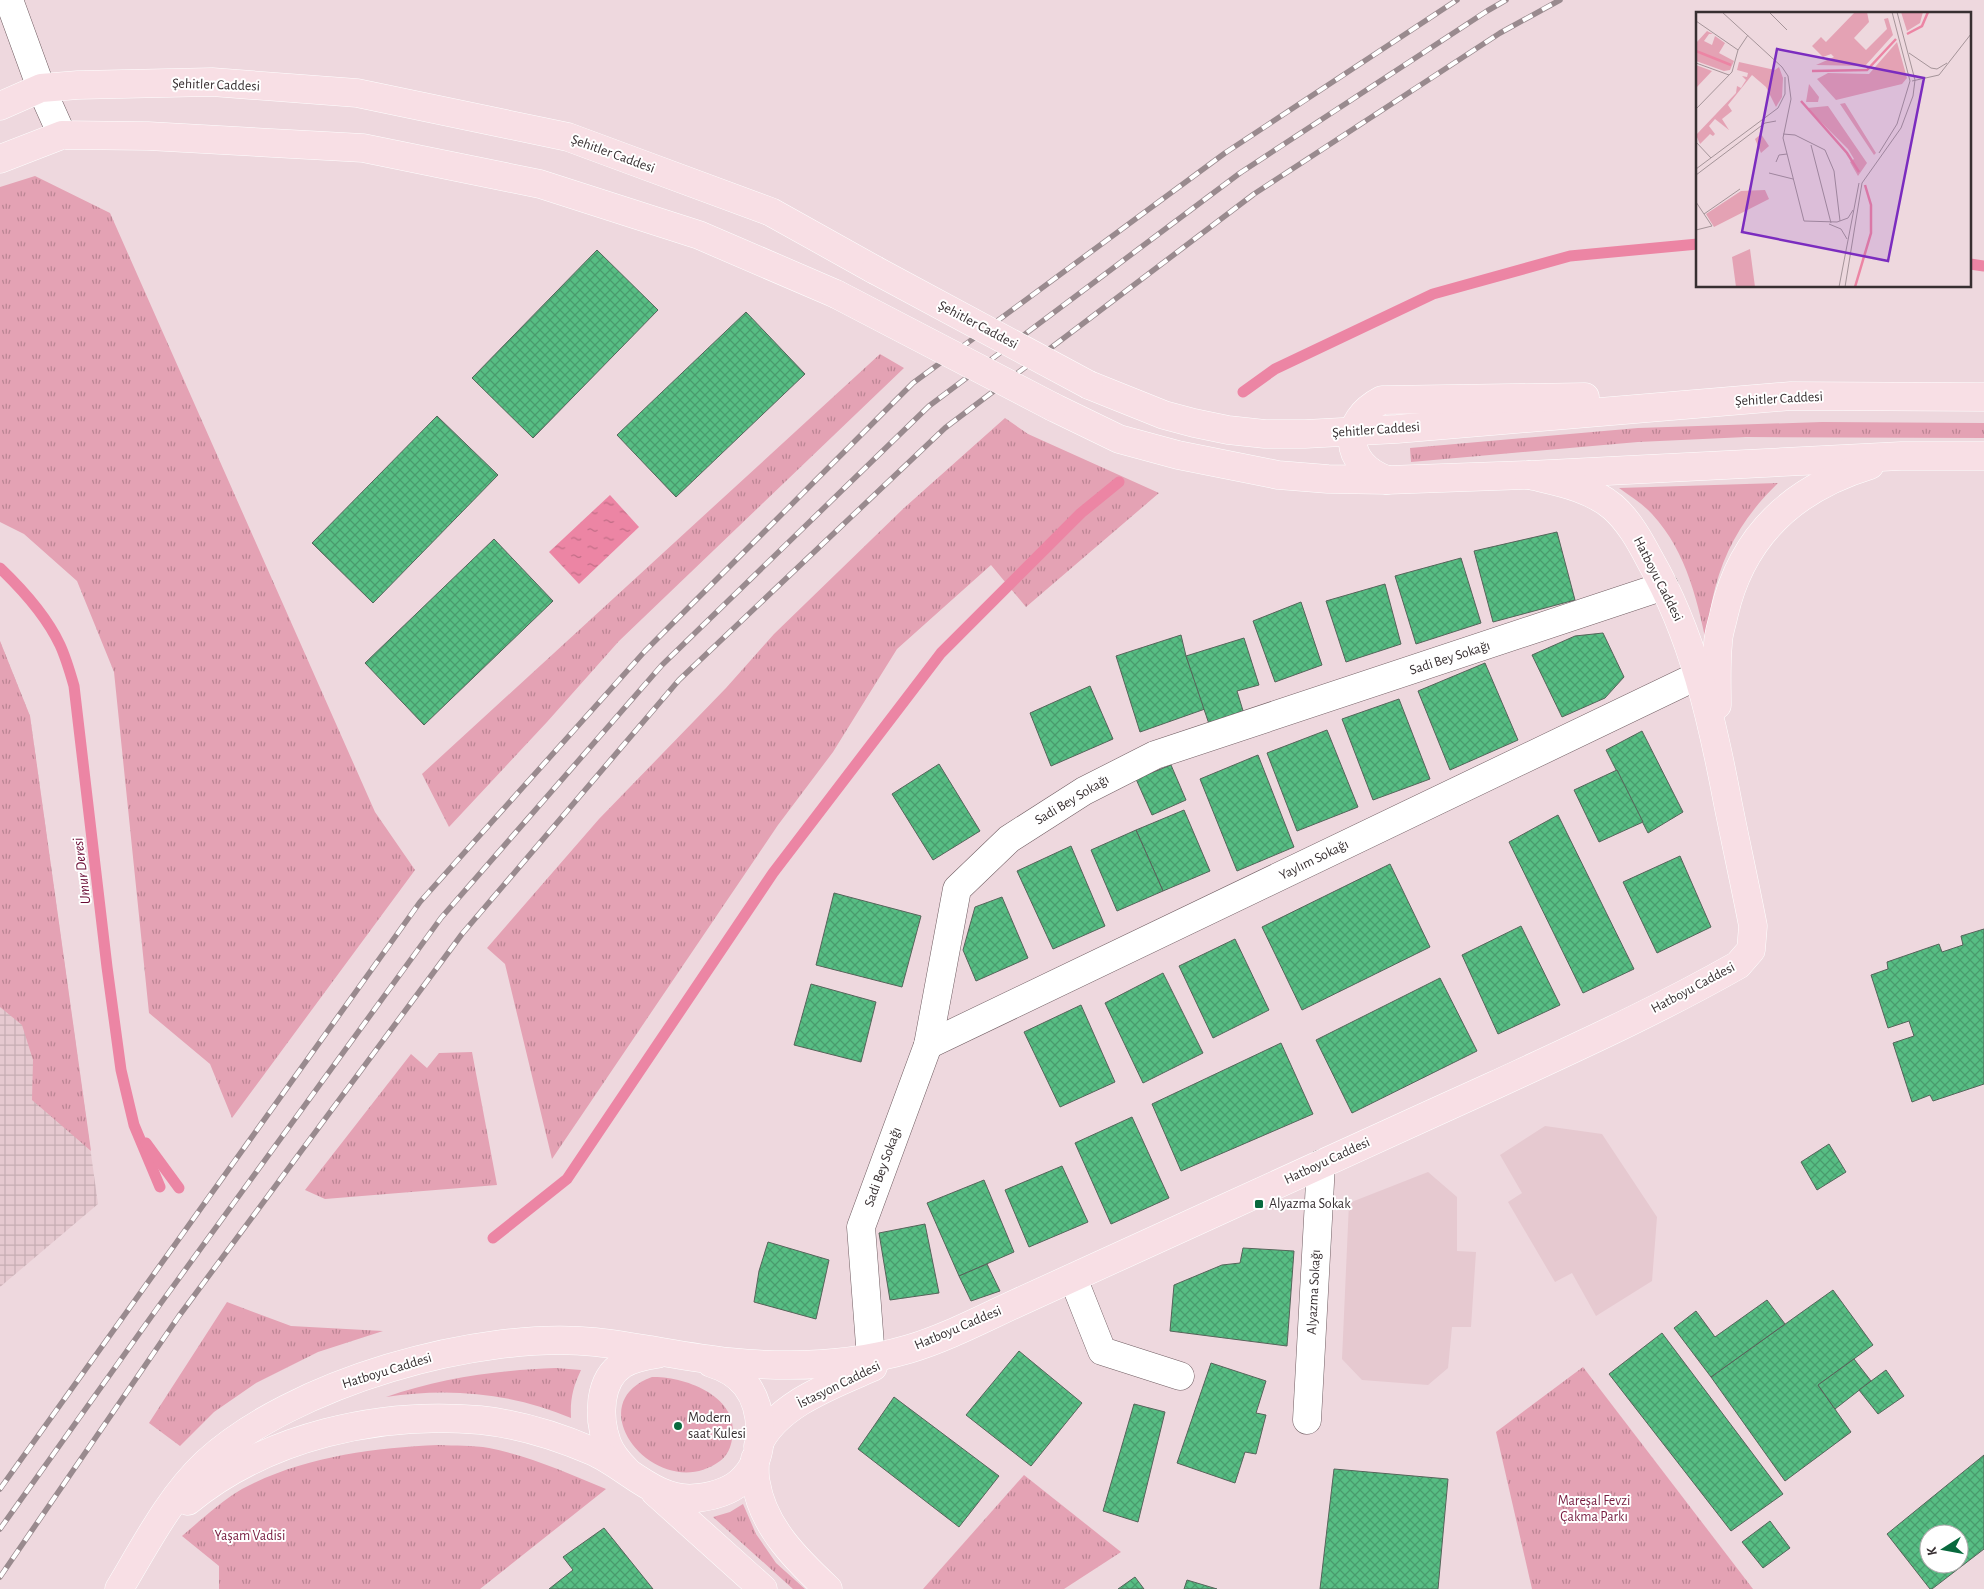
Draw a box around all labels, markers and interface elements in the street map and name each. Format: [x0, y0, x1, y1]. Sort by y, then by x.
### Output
inset map [1696, 12, 1972, 288]
street label: Şehitler Caddesi [172, 76, 260, 94]
street label: Şehitler Caddesi [569, 132, 657, 176]
street label: Şehitler Caddesi [936, 298, 1020, 352]
street label: Şehitler Caddesi [1735, 390, 1823, 408]
street label: Şehitler Caddesi [1332, 420, 1420, 440]
street label: Hatboyu Caddesi [1631, 534, 1685, 624]
street label: Sadi Bey Sokağı [1408, 638, 1492, 678]
street label: Sadi Bey Sokağı [1032, 772, 1112, 828]
water label: Umur Deresi [70, 837, 94, 905]
street label: Yaylım Sokağı [1277, 837, 1351, 883]
street label: Hatboyu Caddesi [1649, 960, 1737, 1016]
street label: Sadi Bey Sokağı [862, 1125, 904, 1209]
street label: Hatboyu Caddesi [1282, 1135, 1372, 1187]
place label: Alyazma Sokak [1269, 1197, 1351, 1211]
marker: Alyazma Sokak [1253, 1198, 1265, 1210]
street label: Alyazma Sokağı [1305, 1249, 1323, 1335]
street label: Hatboyu Caddesi [913, 1303, 1003, 1353]
street label: Hatboyu Caddesi [341, 1351, 433, 1391]
street label: İstasyon Caddesi [794, 1356, 883, 1411]
place label: Modern saat Kulesi [688, 1411, 746, 1441]
marker: Modern saat Kulesi [672, 1420, 684, 1432]
park label: Mareşal Fevzi Çakma Parkı [1558, 1494, 1630, 1524]
north arrow [1919, 1524, 1969, 1574]
park label: Yaşam Vadisi [215, 1529, 285, 1543]
text: K [1924, 1545, 1940, 1557]

